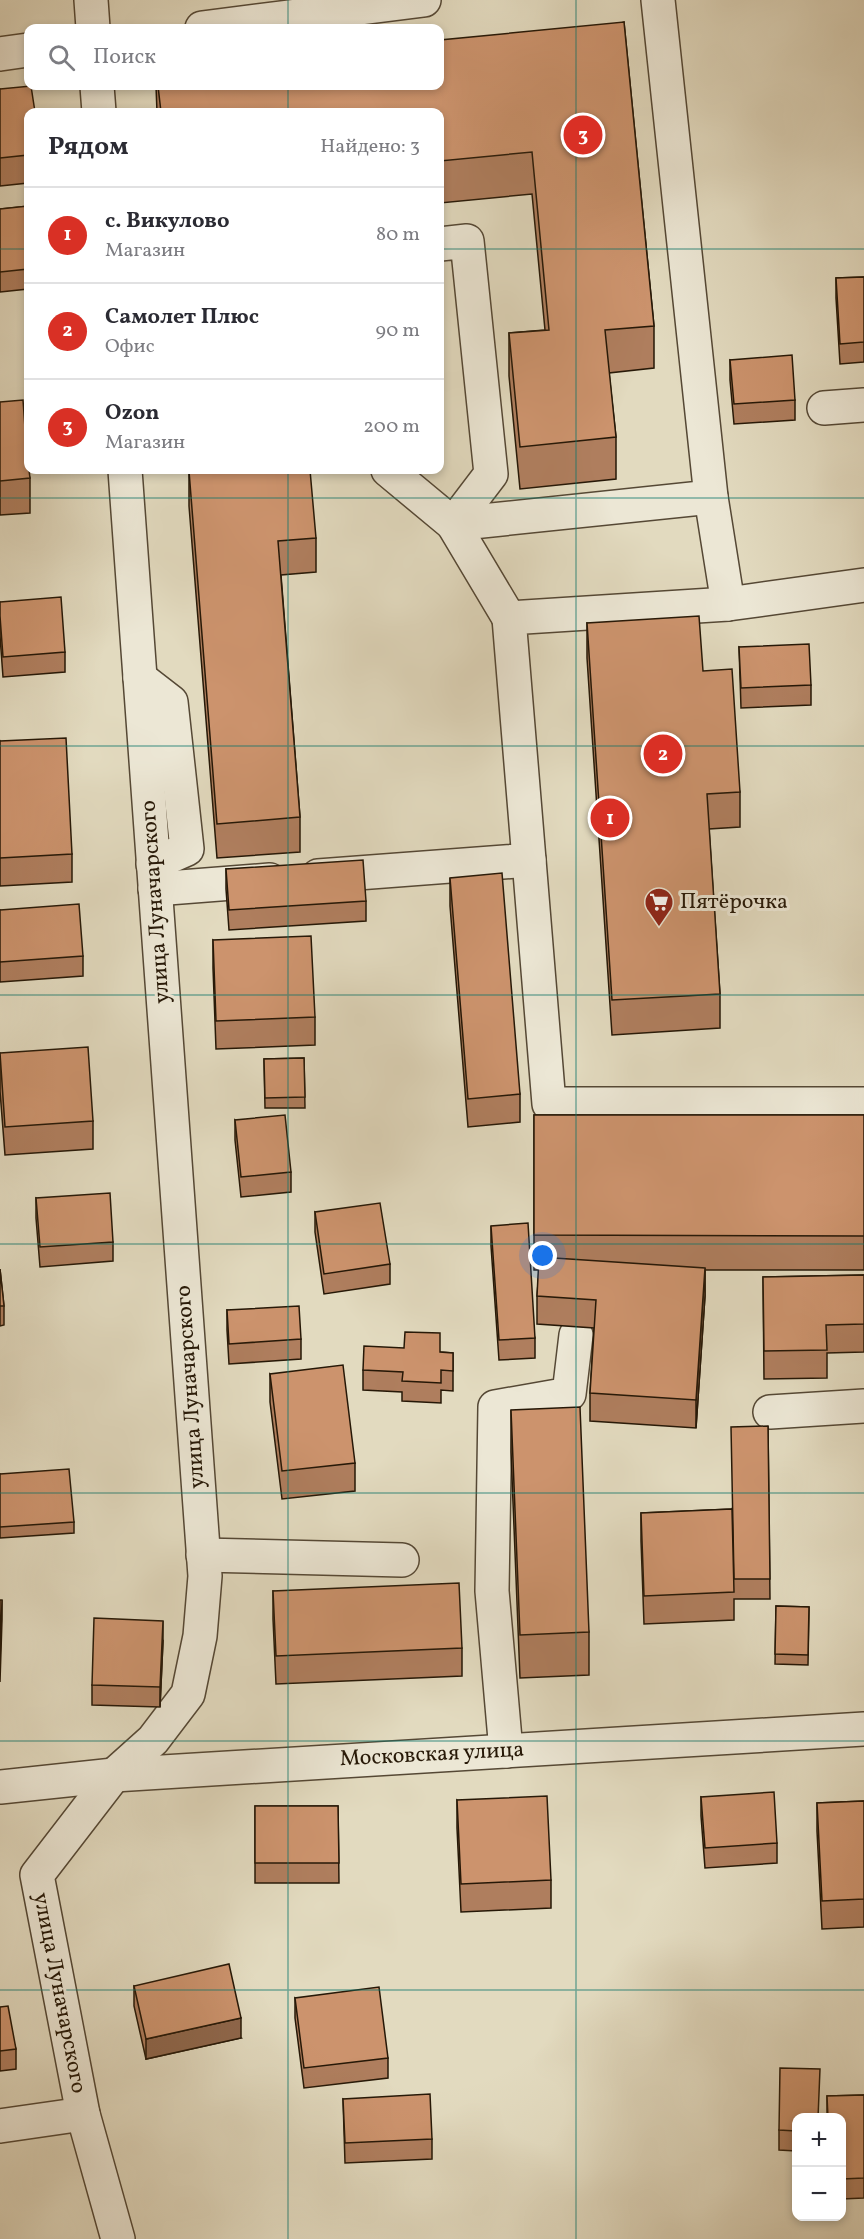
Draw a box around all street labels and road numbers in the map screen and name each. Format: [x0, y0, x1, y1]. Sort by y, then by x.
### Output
street label: улица Луначарского [133, 799, 179, 1005]
street label: улица Луначарского [168, 1284, 214, 1490]
street label: Московская улица [339, 1735, 525, 1775]
street label: улица Луначарского [24, 1890, 94, 2096]

